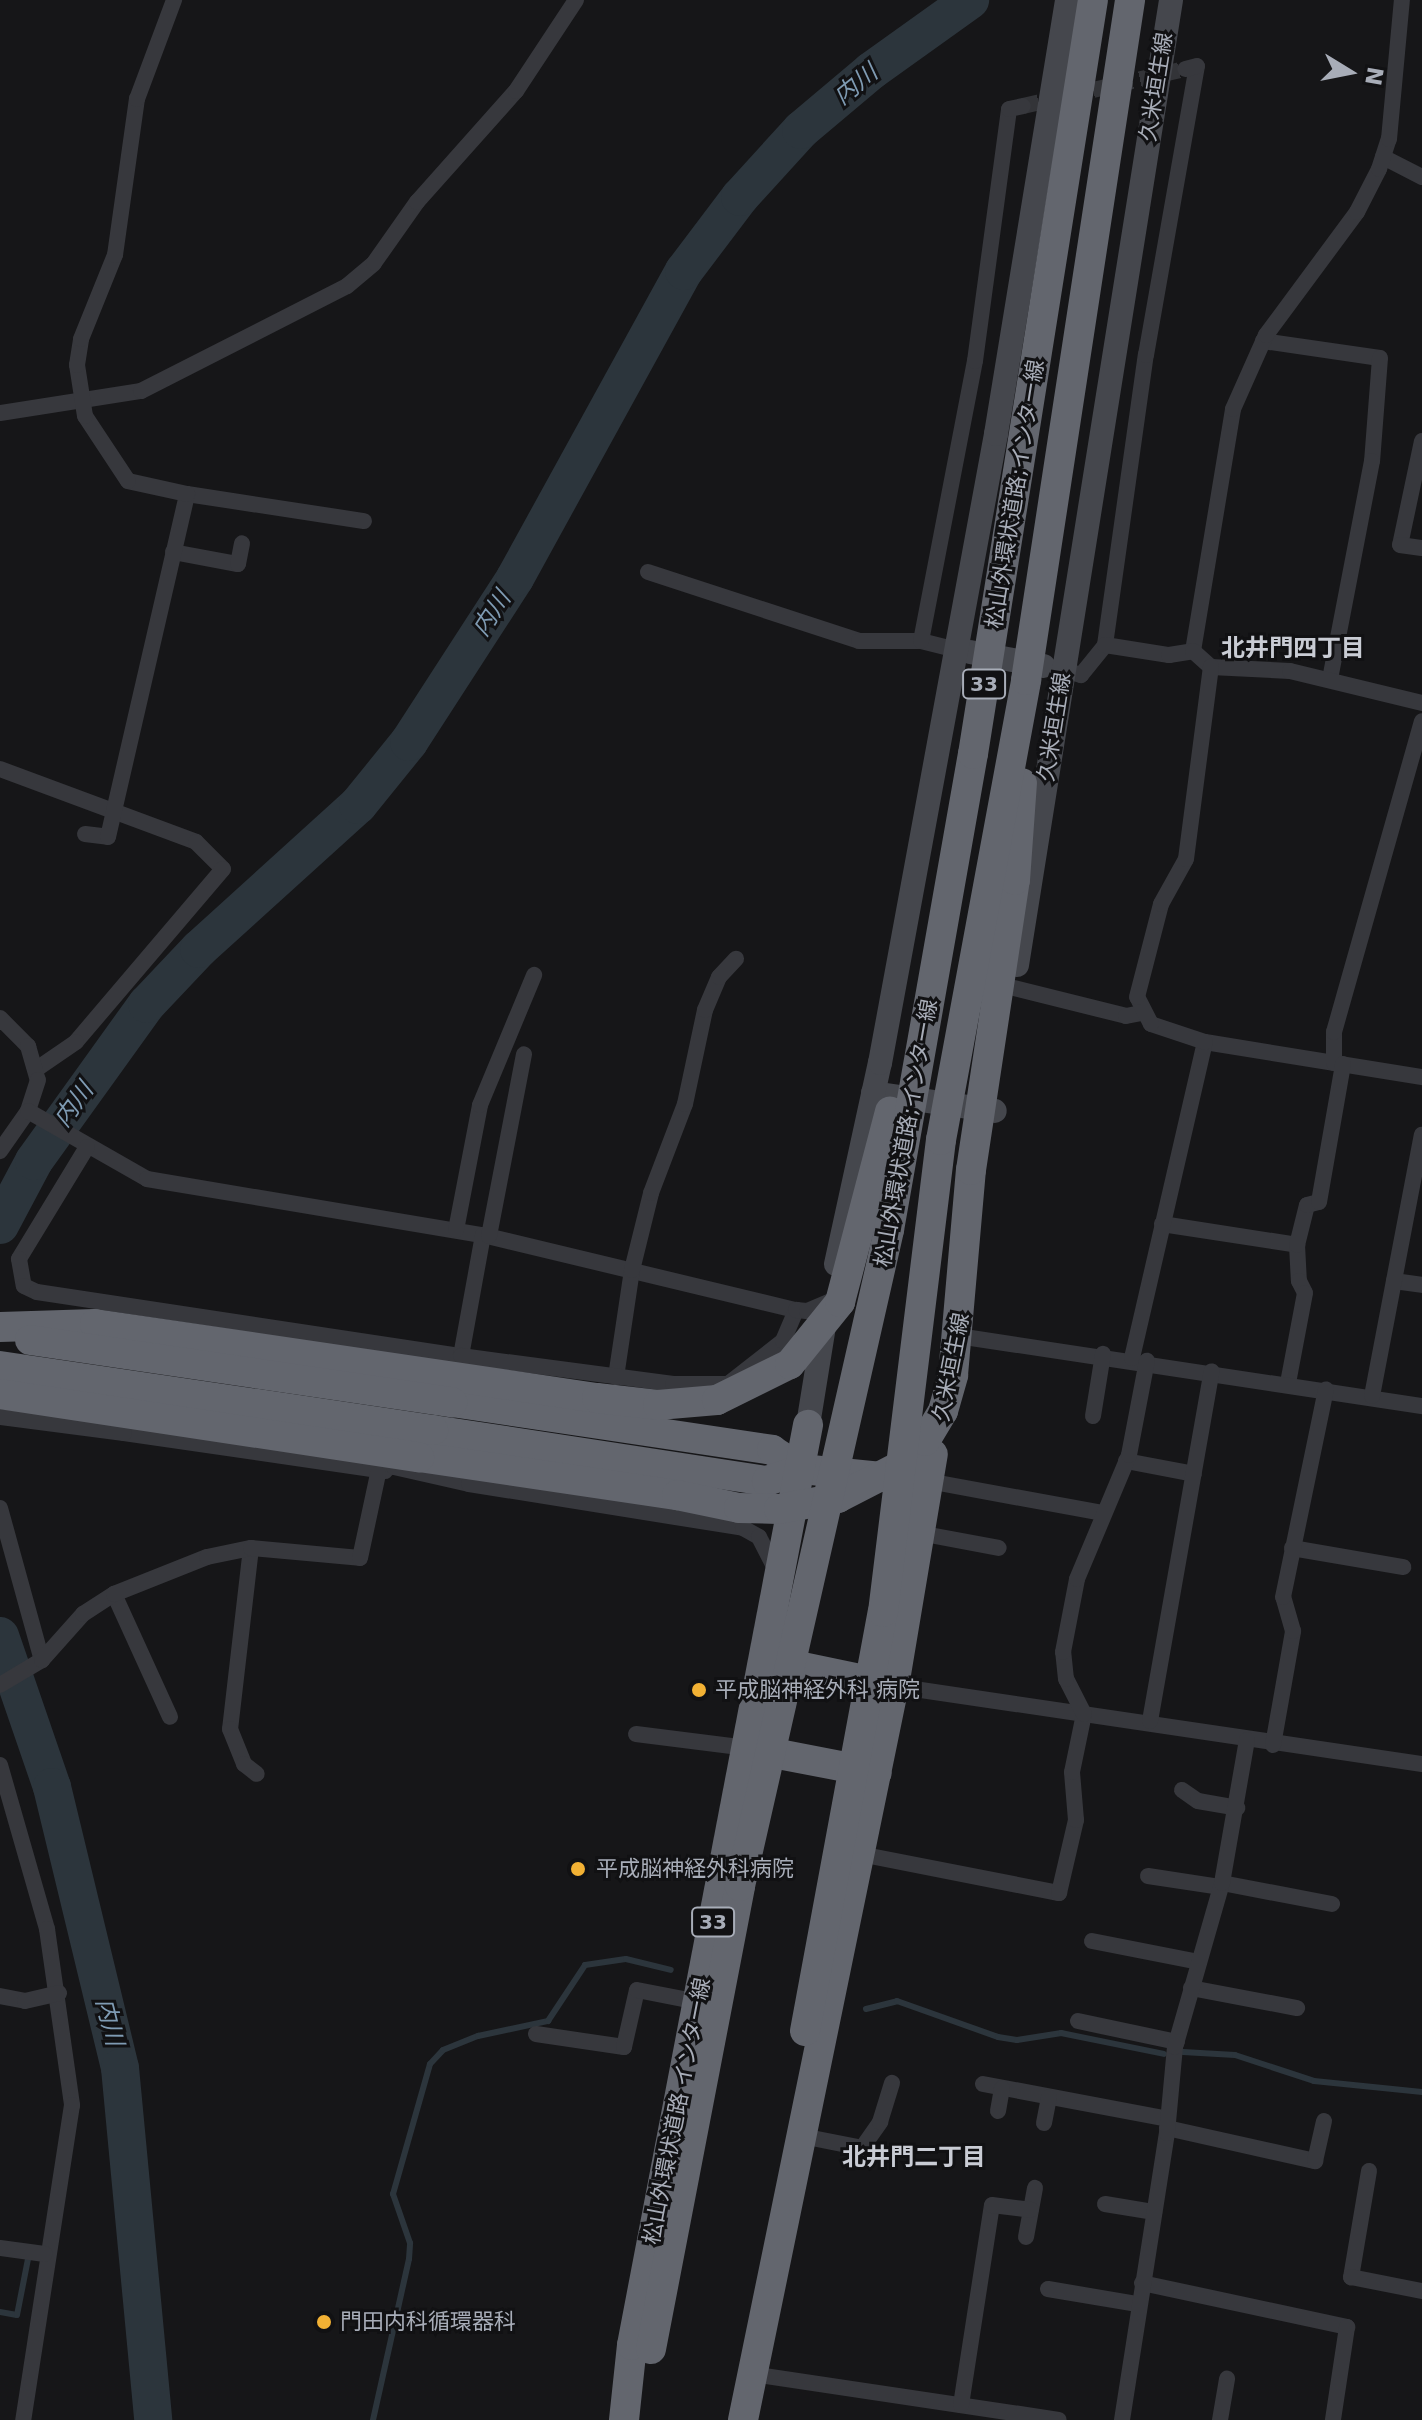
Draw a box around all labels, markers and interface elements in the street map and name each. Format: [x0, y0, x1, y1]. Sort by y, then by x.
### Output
street label: 久米垣生線 [1134, 31, 1178, 143]
north arrow [1310, 32, 1390, 112]
water label: 内川 [828, 59, 884, 111]
text: N [1360, 65, 1388, 87]
street label: 松山外環状道路;インター線 [981, 358, 1049, 630]
water label: 内川 [467, 586, 517, 642]
district label: 北井門四丁目 [1221, 635, 1365, 663]
road number: 33 [962, 668, 1006, 700]
street label: 久米垣生線 [1032, 671, 1076, 783]
street label: 松山外環状道路;インター線 [869, 997, 943, 1269]
water label: 内川 [48, 1077, 100, 1133]
street label: 久米垣生線 [928, 1310, 974, 1424]
place label: 平成脳神経外科 病院 [715, 1677, 920, 1703]
marker: 平成脳神経外科 病院 [690, 1681, 708, 1699]
place label: 平成脳神経外科病院 [596, 1856, 794, 1882]
marker: 平成脳神経外科病院 [567, 1858, 589, 1880]
road number: 33 [691, 1906, 735, 1938]
street label: 松山外環状道路 インター線 [638, 1975, 716, 2247]
water label: 内川 [89, 1995, 129, 2049]
district label: 北井門二丁目 [842, 2144, 986, 2172]
place label: 門田内科循環器科 [340, 2309, 516, 2335]
marker: 門田内科循環器科 [315, 2313, 333, 2331]

